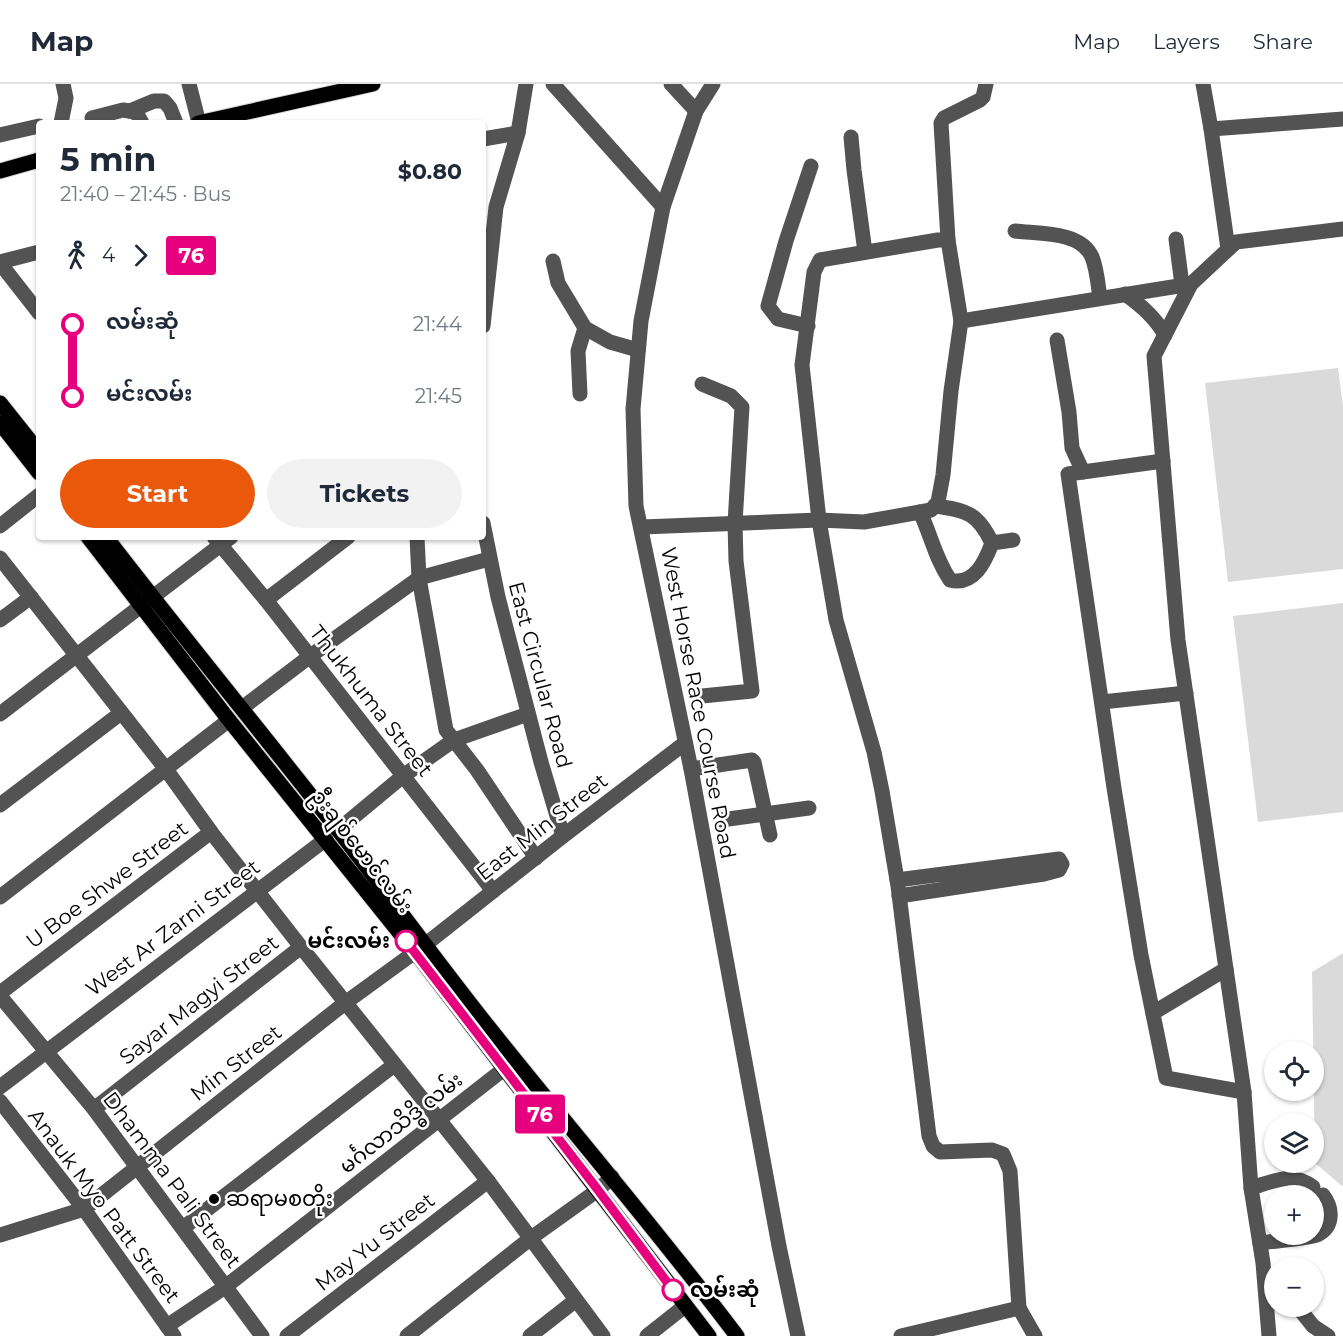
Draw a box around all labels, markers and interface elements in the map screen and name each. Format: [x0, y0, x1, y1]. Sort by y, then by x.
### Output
text: Map [30, 24, 93, 58]
text: Map [1073, 29, 1120, 54]
text: Layers [1153, 29, 1220, 54]
text: Share [1253, 29, 1313, 54]
text: 5 min [60, 139, 156, 179]
text: $0.80 [398, 158, 462, 185]
text: 21:40 – 21:45 · Bus [60, 182, 231, 206]
icon: walk [60, 239, 93, 272]
icon: forward [124, 239, 157, 272]
text: 4 [102, 243, 115, 267]
text: 76 [178, 243, 204, 268]
text: လမ်းဆုံ [106, 308, 179, 335]
text: 21:44 [413, 312, 462, 336]
text: မင်းလမ်း [106, 380, 192, 407]
text: 21:45 [415, 384, 462, 408]
button: Start [60, 459, 255, 528]
button: Tickets [267, 459, 462, 528]
street label: West Horse Race Course Road [656, 545, 741, 861]
street label: East Circular Road [504, 579, 577, 771]
street label: Thukhuma Street [305, 620, 438, 781]
street label: East Min Street [471, 768, 612, 886]
street label: ဦးချစ်မောင်လမ်း [302, 782, 421, 921]
street label: U Boe Shwe Street [21, 816, 193, 954]
street label: West Ar Zarni Street [81, 854, 265, 1001]
place label: မင်းလမ်း [307, 925, 390, 953]
street label: Sayar Magyi Street [114, 930, 283, 1069]
marker: မင်းလမ်း [395, 930, 417, 952]
street label: Min Street [185, 1019, 286, 1106]
map controls [1264, 1041, 1324, 1317]
button: locate [1264, 1041, 1324, 1101]
street label: မင်္ဂလာသိဒ္ဓိ လမ်း [332, 1064, 471, 1183]
street label: Dhamma Pali Street [98, 1087, 247, 1273]
line badge: 76 [513, 1094, 567, 1134]
text: 76 [527, 1102, 553, 1127]
street label: Anauk Myo Patt Street [23, 1104, 186, 1308]
button: layers [1264, 1113, 1324, 1173]
place label: ဆရာမစတိုး [226, 1183, 333, 1216]
button: + [1264, 1185, 1324, 1245]
street label: May Yu Street [310, 1187, 439, 1296]
marker: ဆရာမစတိုး [207, 1192, 221, 1206]
button: − [1264, 1257, 1324, 1317]
place label: လမ်းဆုံ [690, 1274, 759, 1307]
marker: လမ်းဆုံ [662, 1279, 684, 1301]

